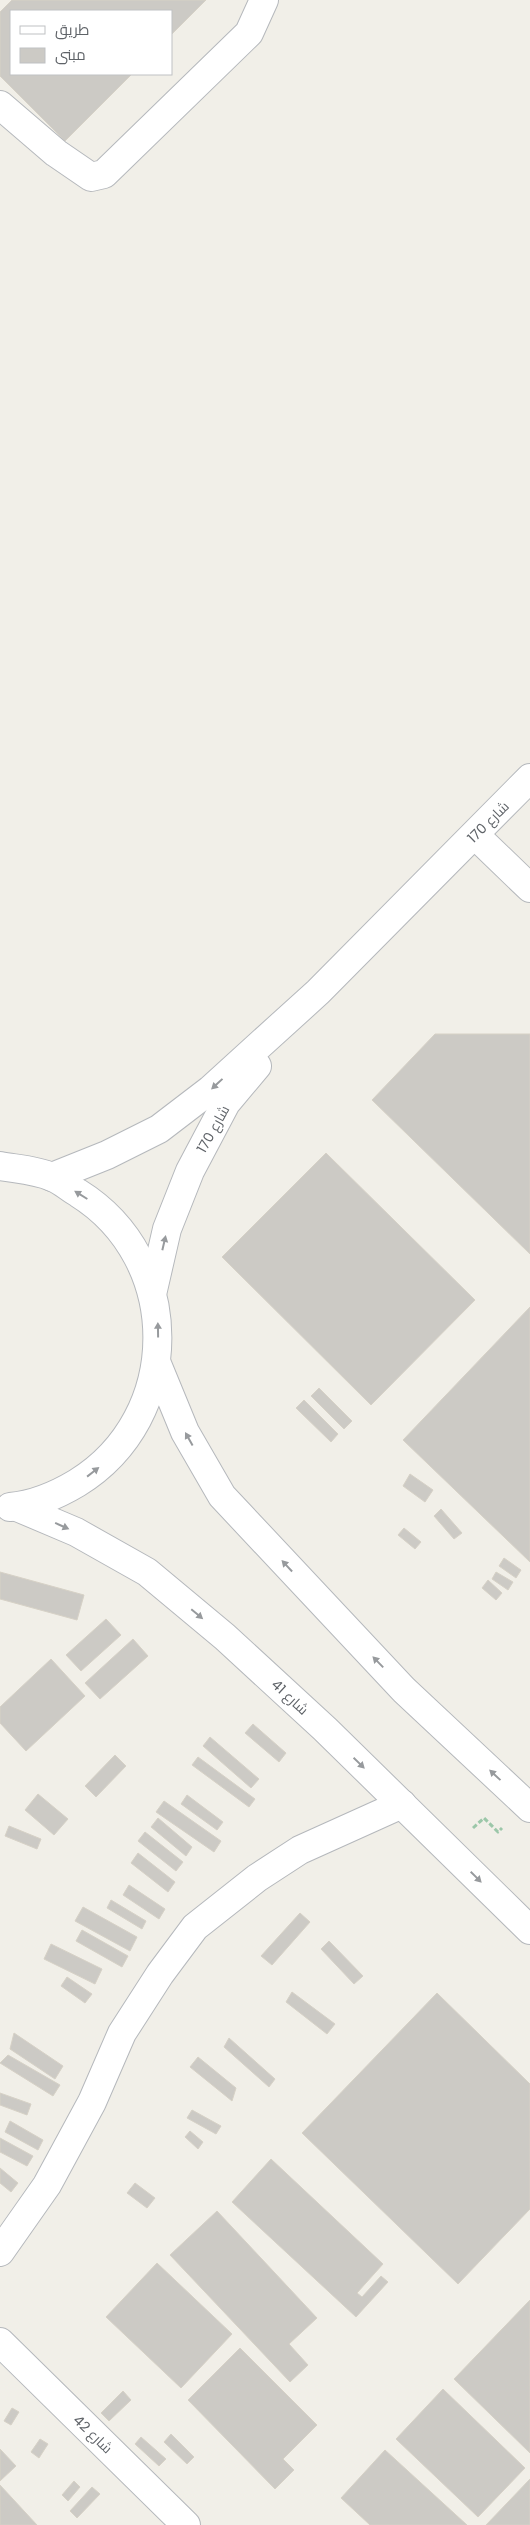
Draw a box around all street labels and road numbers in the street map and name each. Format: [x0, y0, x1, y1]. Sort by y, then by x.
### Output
street label: شارع 170 [463, 797, 513, 847]
street label: شارع 170 [192, 1102, 234, 1156]
street label: شارع 41 [267, 1675, 313, 1719]
street label: شارع 42 [69, 2410, 117, 2458]

